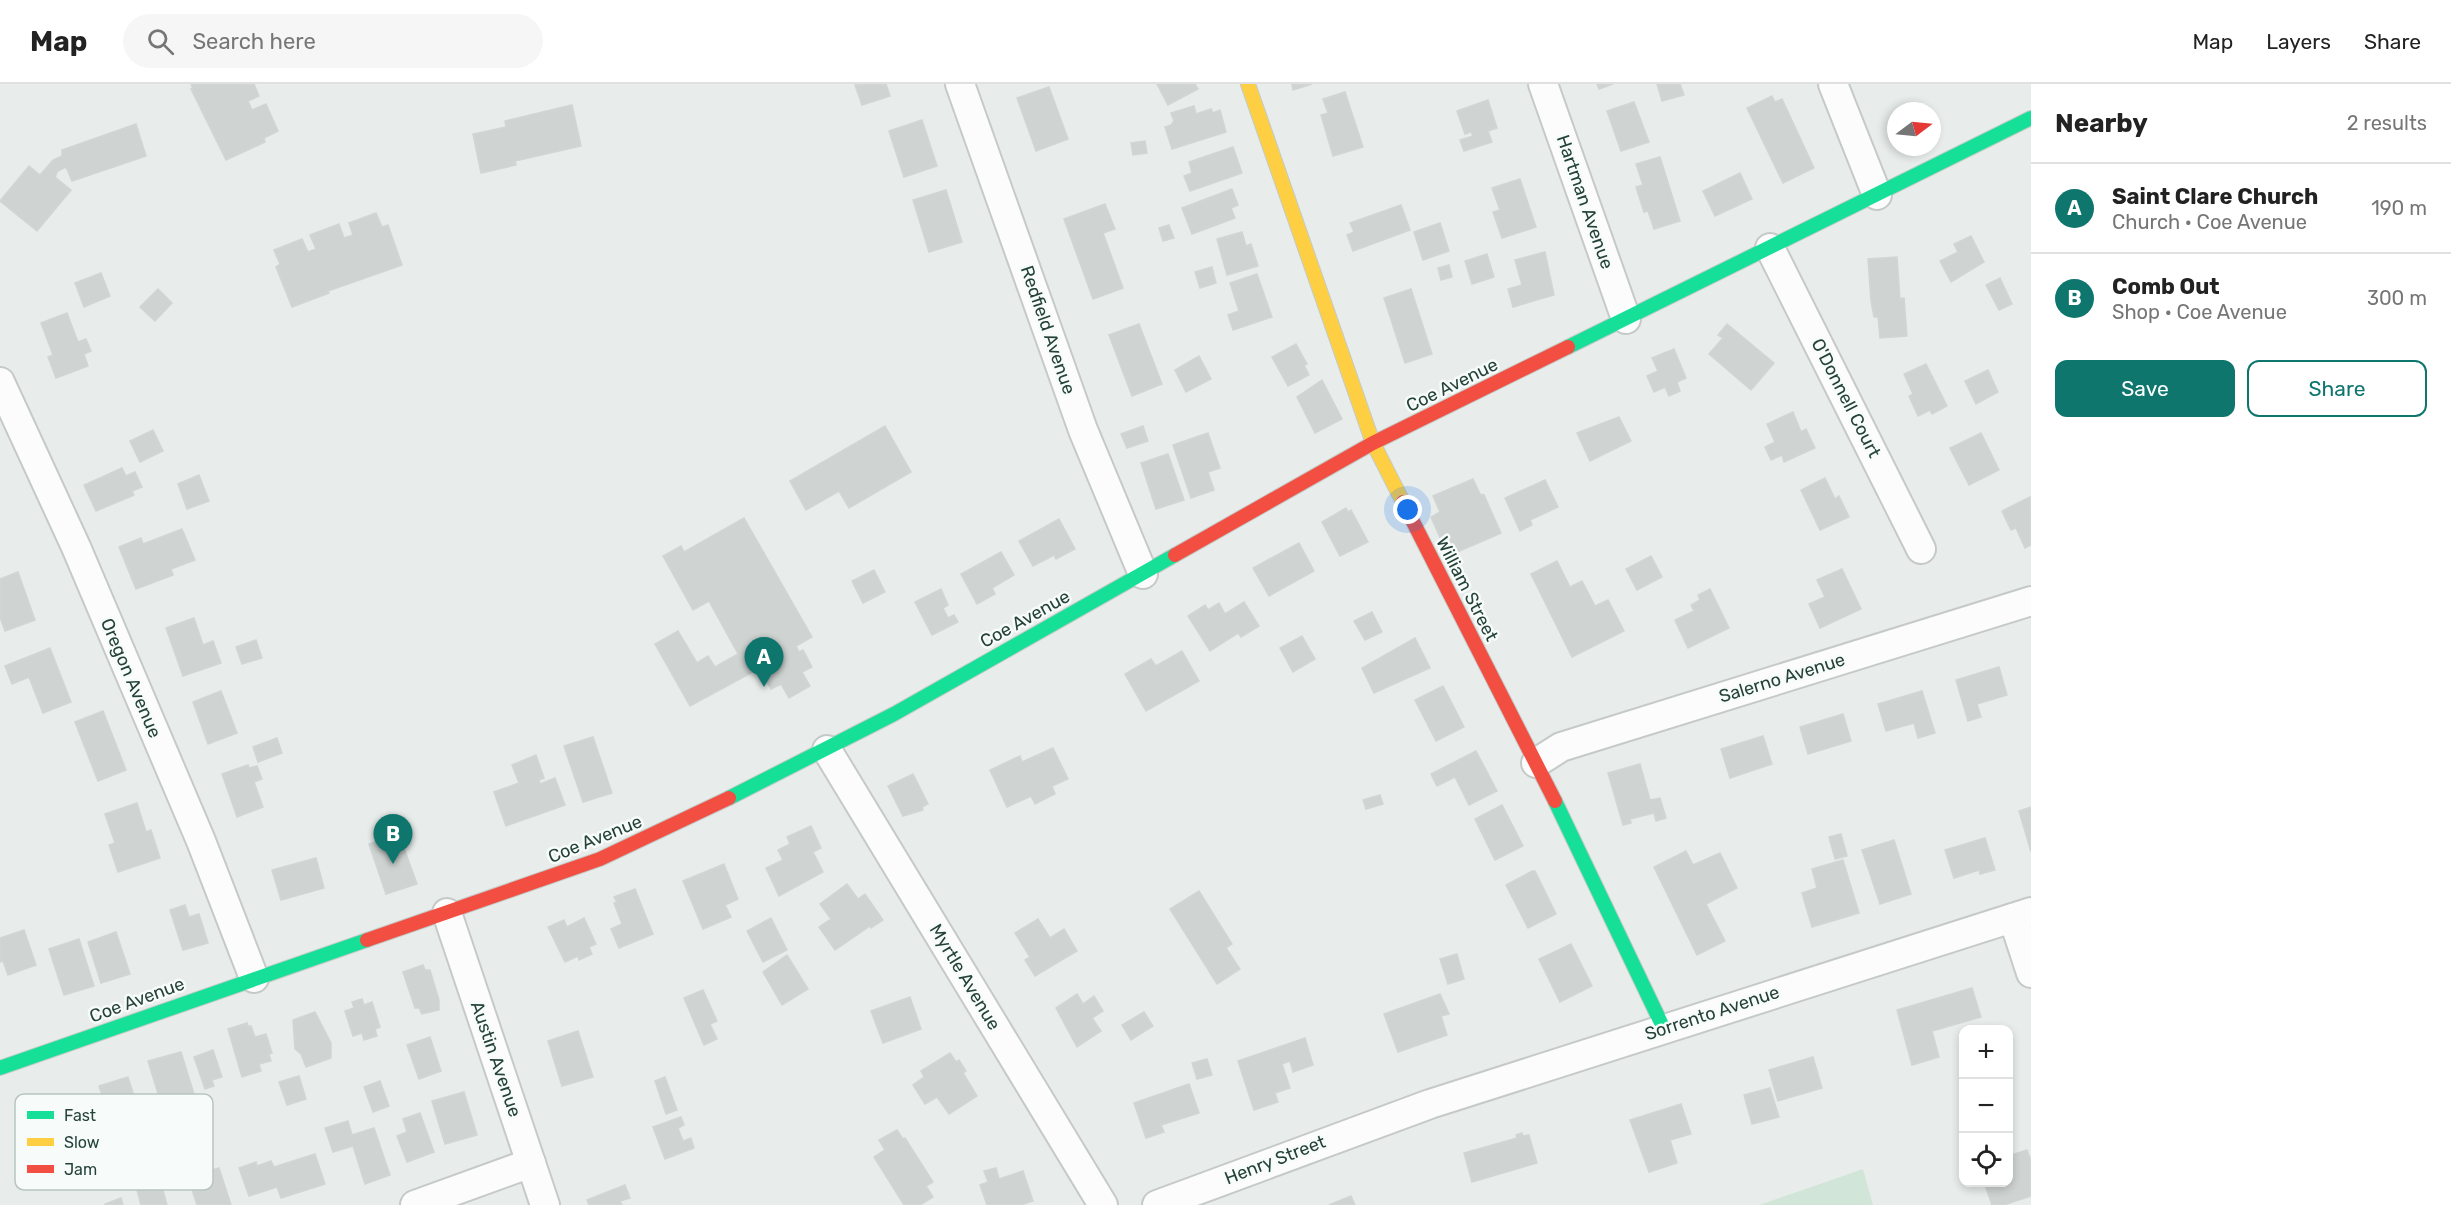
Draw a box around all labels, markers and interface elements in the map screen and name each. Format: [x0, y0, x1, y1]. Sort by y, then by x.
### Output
search box [123, 14, 543, 68]
text: Map [30, 25, 87, 58]
icon: search [144, 25, 177, 58]
text: Search here [192, 28, 316, 55]
text: Map [2192, 29, 2233, 54]
text: Layers [2266, 29, 2331, 54]
text: Share [2364, 29, 2421, 54]
north arrow [1887, 102, 1941, 156]
text: Nearby [2055, 108, 2148, 139]
text: 2 results [2347, 111, 2427, 135]
street label: Hartman Avenue [1552, 132, 1618, 272]
text: Saint Clare Church [2112, 183, 2318, 210]
text: A [2067, 196, 2082, 220]
text: 190 m [2371, 196, 2427, 220]
text: Church · Coe Avenue [2112, 210, 2307, 234]
street label: Redfield Avenue [1016, 263, 1080, 397]
text: Comb Out [2112, 273, 2220, 300]
text: B [2067, 286, 2082, 310]
text: 300 m [2367, 286, 2427, 310]
text: Shop · Coe Avenue [2112, 300, 2287, 324]
street label: O'Donnell Court [1806, 335, 1886, 461]
street label: Coe Avenue [1403, 353, 1501, 417]
button: Save [2055, 360, 2235, 417]
button: Share [2247, 360, 2427, 417]
your location [1393, 495, 1422, 524]
street label: William Street [1431, 533, 1503, 645]
street label: Coe Avenue [976, 585, 1074, 653]
street label: Oregon Avenue [96, 615, 166, 741]
pin: A [744, 638, 783, 687]
street label: Salerno Avenue [1716, 648, 1848, 708]
street label: Coe Avenue [545, 810, 645, 868]
pin: B [374, 814, 412, 864]
street label: Myrtle Avenue [925, 920, 1005, 1034]
street label: Coe Avenue [87, 973, 187, 1027]
street label: Sorrento Avenue [1642, 981, 1782, 1045]
street label: Austin Avenue [466, 998, 526, 1120]
map controls [1959, 1025, 2013, 1187]
button: + [1959, 1025, 2013, 1079]
button: − [1959, 1079, 2013, 1133]
legend [15, 1094, 213, 1190]
text: Fast [64, 1106, 96, 1125]
street label: Henry Street [1221, 1131, 1329, 1189]
text: Slow [64, 1133, 100, 1152]
button: locate [1959, 1133, 2013, 1187]
text: Jam [64, 1160, 97, 1179]

